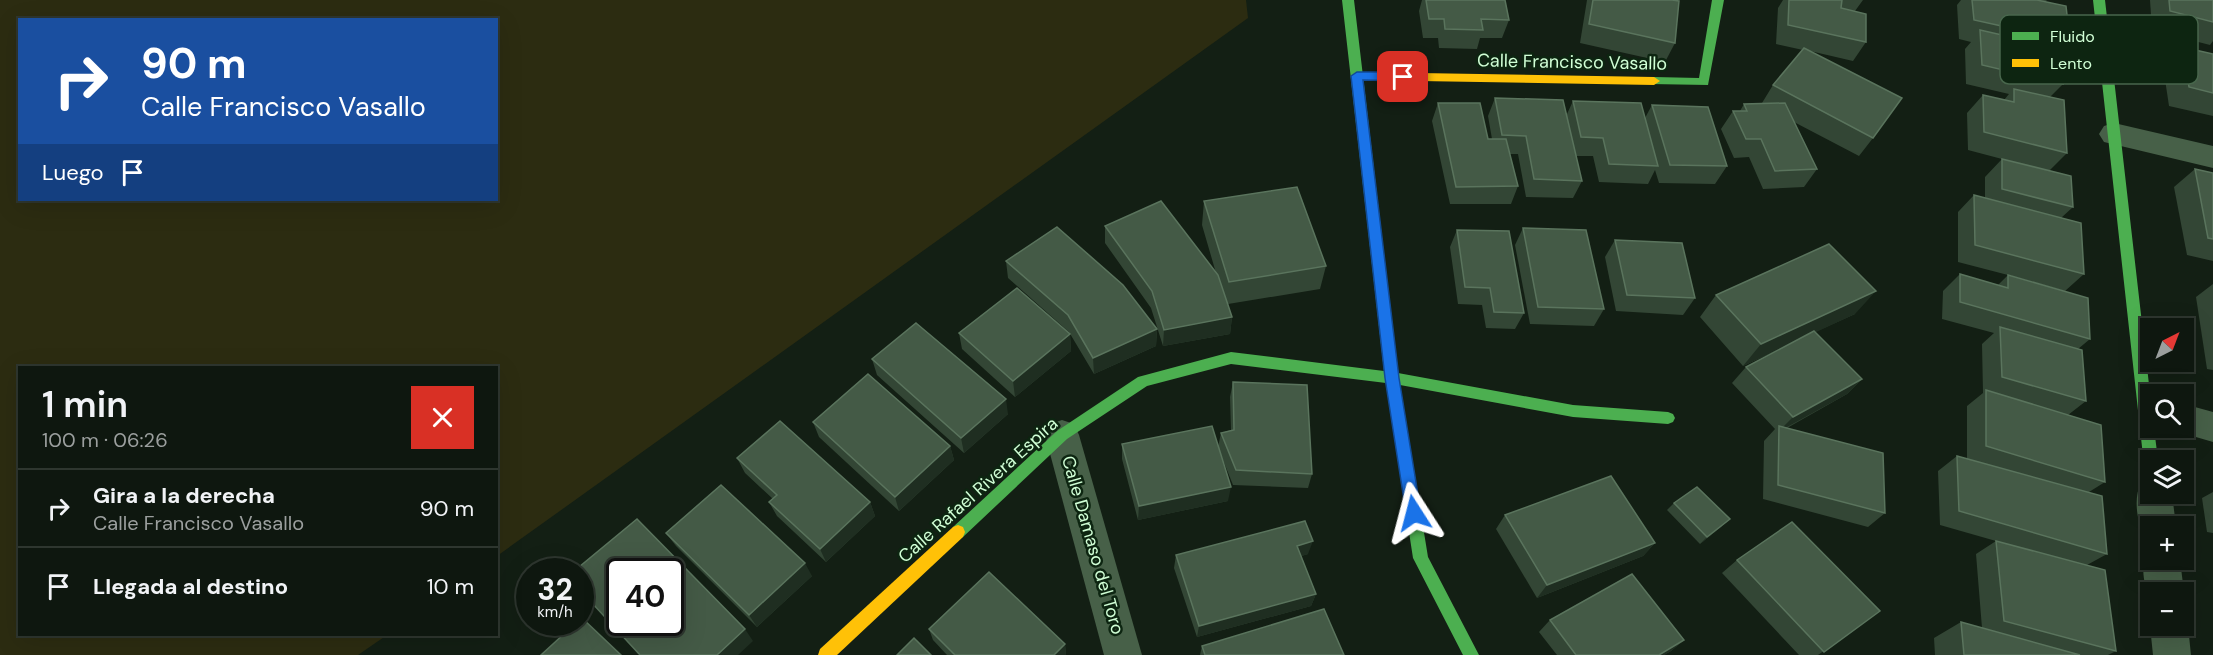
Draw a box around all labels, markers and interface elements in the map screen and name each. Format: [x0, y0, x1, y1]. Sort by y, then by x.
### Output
legend [2000, 15, 2198, 84]
text: Fluido [2050, 26, 2095, 47]
text: 90 m [141, 36, 247, 91]
icon: right [42, 42, 120, 120]
street label: Calle Francisco Vasallo [1477, 48, 1667, 76]
pin [1377, 51, 1428, 102]
text: Lento [2050, 53, 2092, 74]
icon: arrive [1386, 60, 1419, 93]
text: Calle Francisco Vasallo [141, 89, 426, 124]
icon: arrive [116, 156, 149, 189]
text: Luego [42, 158, 104, 187]
north arrow [2140, 318, 2194, 372]
map controls [2140, 318, 2194, 636]
text: 1 min [42, 381, 128, 428]
button: search [2140, 384, 2194, 438]
button: close [411, 386, 474, 449]
street label: Calle Rafael Rivera Espira [893, 412, 1063, 568]
text: 100 m · 06:26 [42, 427, 168, 453]
button: layers [2140, 450, 2194, 504]
street label: Calle Damaso del Toro [1056, 453, 1130, 637]
text: Gira a la derecha [93, 481, 275, 510]
position arrow [1382, 481, 1446, 545]
icon: right [42, 492, 75, 525]
text: 90 m [420, 494, 474, 523]
text: Calle Francisco Vasallo [93, 510, 304, 536]
button: + [2140, 516, 2194, 570]
speed limit sign: 40 [606, 558, 684, 636]
icon: arrive [42, 570, 75, 603]
text: 32 [537, 570, 573, 609]
text: Llegada al destino [93, 572, 288, 601]
text: 10 m [427, 572, 474, 601]
button: − [2140, 582, 2194, 636]
text: km/h [537, 602, 573, 622]

